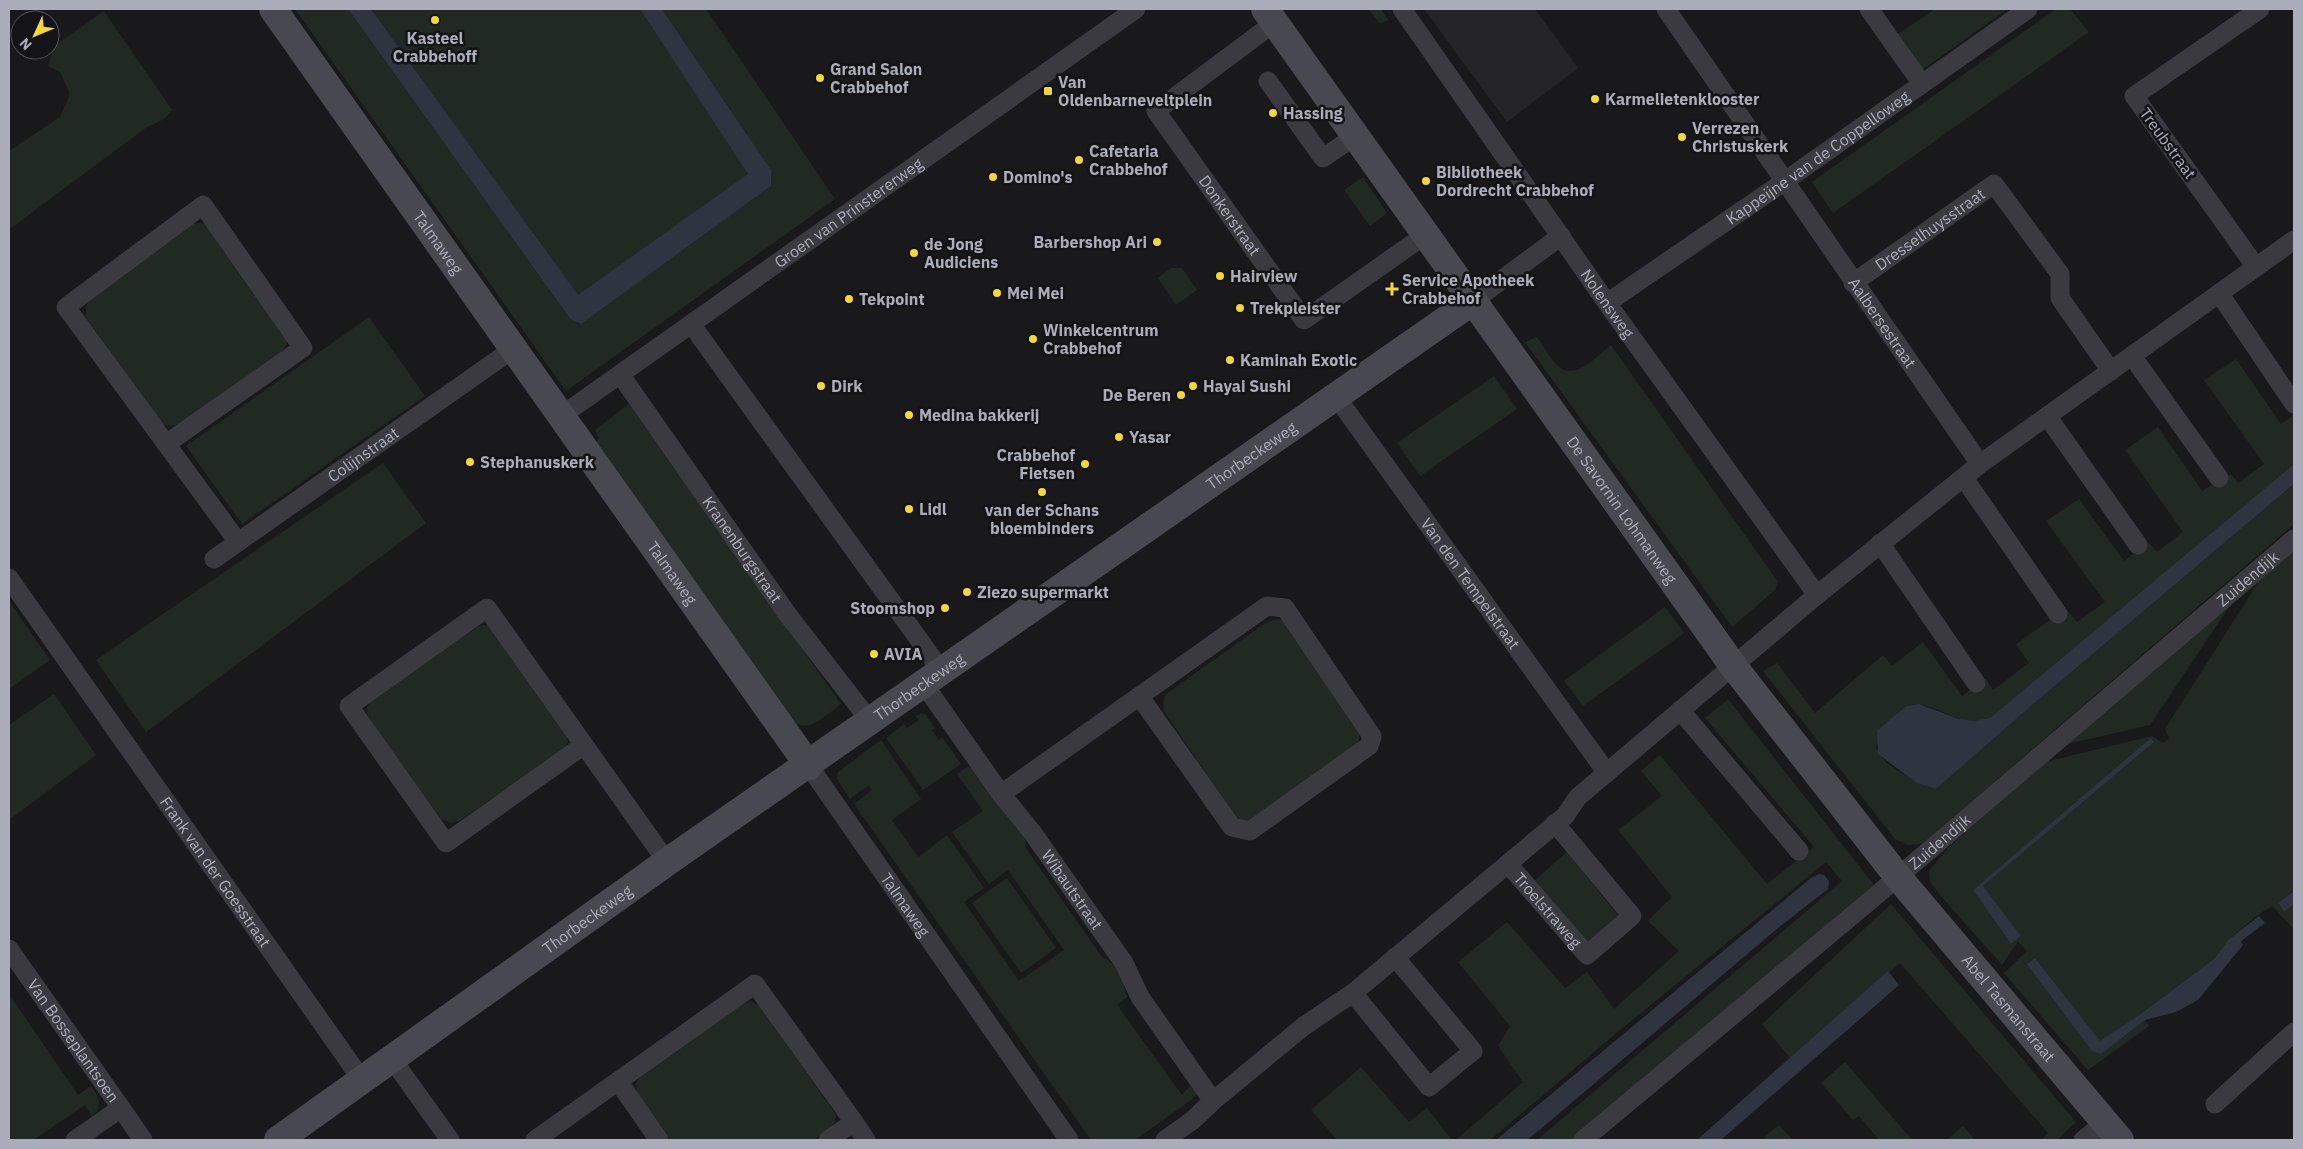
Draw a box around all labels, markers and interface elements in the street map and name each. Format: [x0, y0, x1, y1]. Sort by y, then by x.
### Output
north arrow [10, 10, 60, 60]
marker: Kasteel Crabbehoff [429, 14, 441, 26]
place label: Kasteel Crabbehoff [393, 28, 477, 66]
text: N [16, 34, 36, 54]
place label: Grand Salon Crabbehof [830, 59, 922, 97]
marker: Grand Salon Crabbehof [814, 72, 826, 84]
place label: Van Oldenbarneveltplein [1058, 72, 1212, 110]
marker: Van Oldenbarneveltplein [1042, 85, 1054, 97]
street label: Kappeijne van de Coppelloweg [1722, 86, 1914, 229]
place label: Karmelietenklooster [1605, 89, 1760, 109]
marker: Karmelietenklooster [1589, 93, 1601, 105]
place label: Hassing [1283, 103, 1343, 123]
street label: Treubstraat [2135, 103, 2201, 183]
marker: Hassing [1267, 107, 1279, 119]
place label: Verrezen Christuskerk [1692, 118, 1789, 156]
marker: Verrezen Christuskerk [1676, 131, 1688, 143]
place label: Cafetaria Crabbehof [1089, 141, 1168, 179]
street label: Groen van Prinstererweg [770, 153, 927, 272]
marker: Cafetaria Crabbehof [1073, 154, 1085, 166]
place label: Bibliotheek Dordrecht Crabbehof [1436, 162, 1594, 200]
place label: Domino's [1003, 167, 1073, 187]
marker: Domino's [987, 171, 999, 183]
street label: Donkerstraat [1195, 171, 1265, 259]
marker: Bibliotheek Dordrecht Crabbehof [1420, 175, 1432, 187]
street label: Dresselhuysstraat [1871, 184, 1989, 274]
street label: Talmaweg [409, 207, 468, 278]
place label: Barbershop Ari [1033, 232, 1147, 252]
place label: de Jong Audiciens [924, 234, 998, 272]
marker: Barbershop Ari [1151, 236, 1163, 248]
marker: de Jong Audiciens [908, 247, 920, 259]
street label: Nolensweg [1576, 265, 1639, 342]
place label: Hairview [1230, 266, 1298, 286]
marker: Hairview [1214, 270, 1226, 282]
place label: Service Apotheek Crabbehof [1402, 270, 1535, 308]
street label: Aalbersestraat [1844, 273, 1921, 372]
place label: Mei Mei [1007, 283, 1064, 303]
marker: Service Apotheek Crabbehof [1386, 283, 1398, 295]
marker: Mei Mei [991, 287, 1003, 299]
place label: Tekpoint [859, 289, 925, 309]
marker: Tekpoint [843, 293, 855, 305]
place label: Trekpleister [1250, 298, 1341, 318]
marker: Trekpleister [1234, 302, 1246, 314]
place label: Winkelcentrum Crabbehof [1043, 320, 1158, 358]
marker: Winkelcentrum Crabbehof [1027, 333, 1039, 345]
place label: Kaminah Exotic [1240, 350, 1357, 370]
marker: Kaminah Exotic [1224, 354, 1236, 366]
place label: Dirk [831, 376, 863, 396]
place label: Hayai Sushi [1203, 376, 1291, 396]
marker: Dirk [815, 380, 827, 392]
marker: Hayai Sushi [1187, 380, 1199, 392]
place label: De Beren [1103, 385, 1171, 405]
marker: De Beren [1175, 389, 1187, 401]
place label: Medina bakkerij [919, 405, 1039, 425]
marker: Medina bakkerij [903, 409, 915, 421]
street label: Thorbeckeweg [1202, 417, 1301, 494]
street label: Colijnstraat [324, 423, 402, 486]
place label: Yasar [1129, 427, 1172, 447]
marker: Yasar [1113, 431, 1125, 443]
street label: De Savornin Lohmanweg [1563, 432, 1682, 588]
place label: Crabbehof Fietsen [997, 445, 1075, 483]
place label: Stephanuskerk [480, 452, 595, 472]
marker: Stephanuskerk [464, 456, 476, 468]
marker: Crabbehof Fietsen [1079, 458, 1091, 470]
marker: van der Schans bloembinders [1036, 486, 1048, 498]
street label: Kranenburgstraat [698, 492, 786, 607]
place label: Lidl [919, 499, 947, 519]
place label: van der Schans bloembinders [985, 500, 1099, 538]
marker: Lidl [903, 503, 915, 515]
street label: Van den Tempelstraat [1417, 514, 1524, 653]
street label: Talmaweg [643, 537, 702, 609]
street label: Zuidendijk [2212, 546, 2283, 611]
place label: Ziezo supermarkt [977, 582, 1109, 602]
marker: Ziezo supermarkt [961, 586, 973, 598]
place label: Stoomshop [850, 598, 935, 618]
marker: Stoomshop [939, 602, 951, 614]
place label: AVIA [884, 644, 922, 664]
marker: AVIA [868, 648, 880, 660]
street label: Thorbeckeweg [870, 648, 968, 725]
street label: Frank van der Goesstraat [156, 792, 275, 951]
street label: Zuidendijk [1904, 809, 1975, 873]
street label: Wibautstraat [1038, 846, 1107, 933]
street label: Troelstraweg [1510, 868, 1587, 952]
street label: Talmaweg [876, 869, 935, 941]
street label: Thorbeckeweg [538, 880, 636, 958]
street label: Abel Tasmanstraat [1958, 950, 2060, 1066]
street label: Van Bosseplantsoen [23, 975, 124, 1106]

